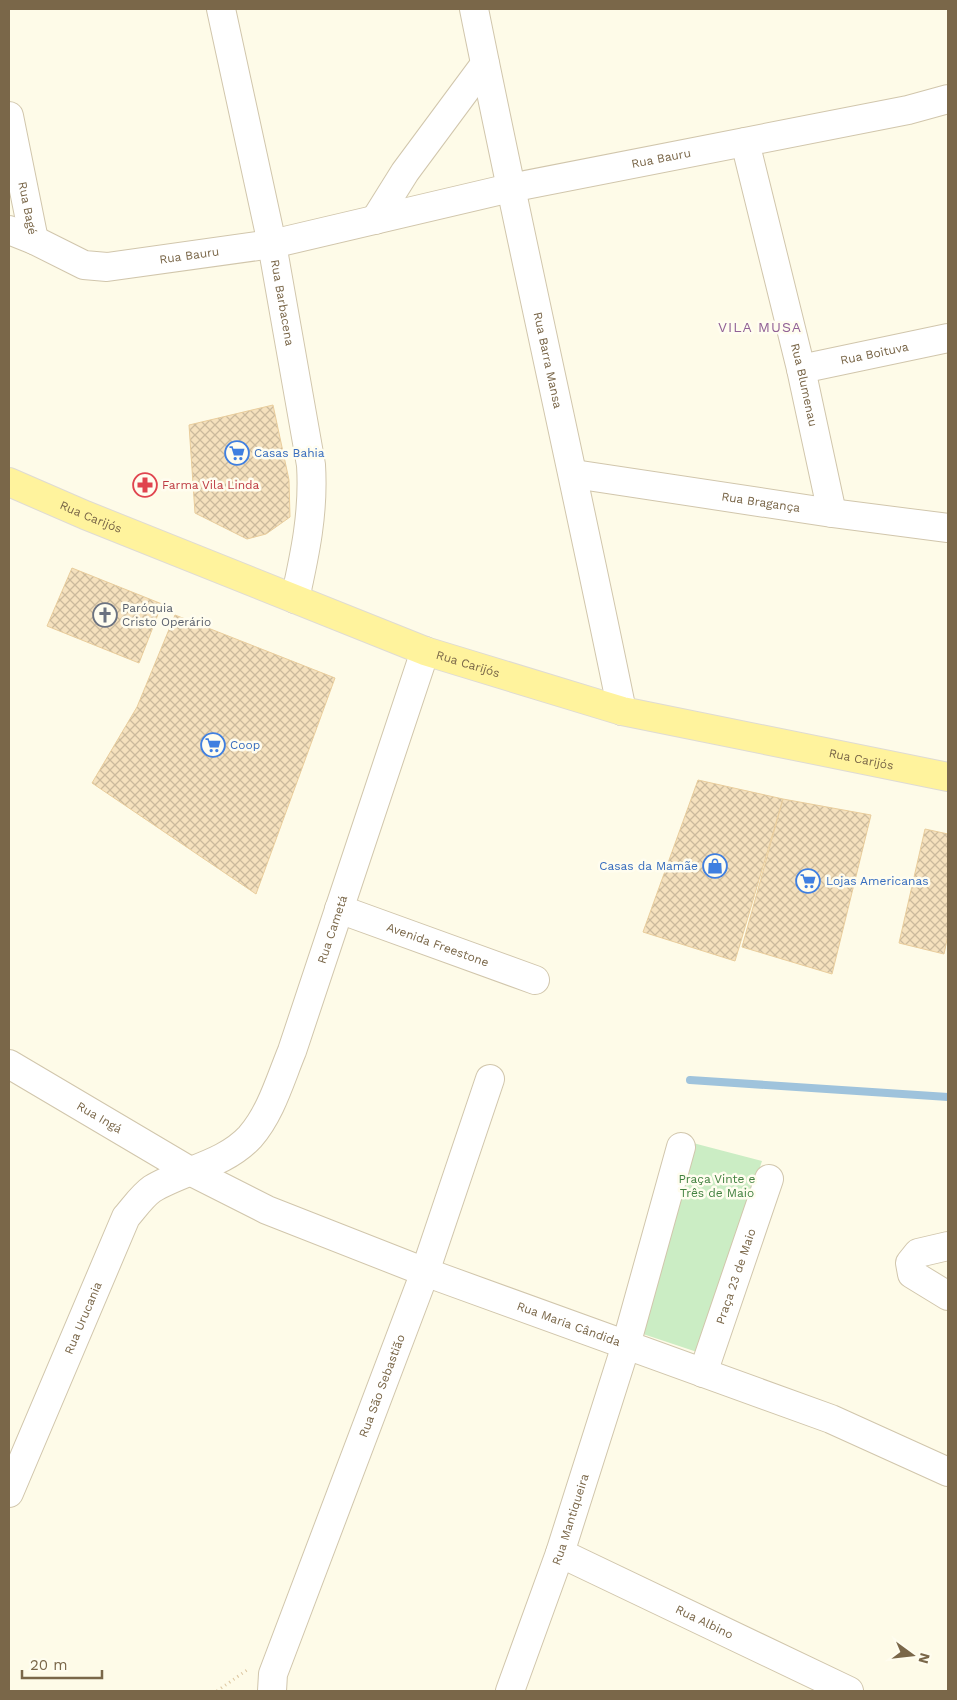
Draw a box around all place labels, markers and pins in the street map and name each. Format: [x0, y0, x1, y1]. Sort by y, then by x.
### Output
supermarket icon: Casas Bahia [224, 440, 250, 466]
place label: Casas Bahia [254, 446, 325, 460]
pharmacy icon: Farma Vila Linda [132, 472, 158, 498]
place label: Farma Vila Linda [162, 478, 260, 492]
place label: Paróquia Cristo Operário [122, 601, 211, 629]
church icon: Paróquia Cristo Operário [92, 602, 118, 628]
supermarket icon: Coop [200, 732, 226, 758]
place label: Coop [230, 738, 260, 752]
shop icon: Casas da Mamãe [702, 853, 728, 879]
place label: Casas da Mamãe [599, 859, 698, 873]
supermarket icon: Lojas Americanas [795, 868, 821, 894]
place label: Lojas Americanas [826, 874, 929, 888]

